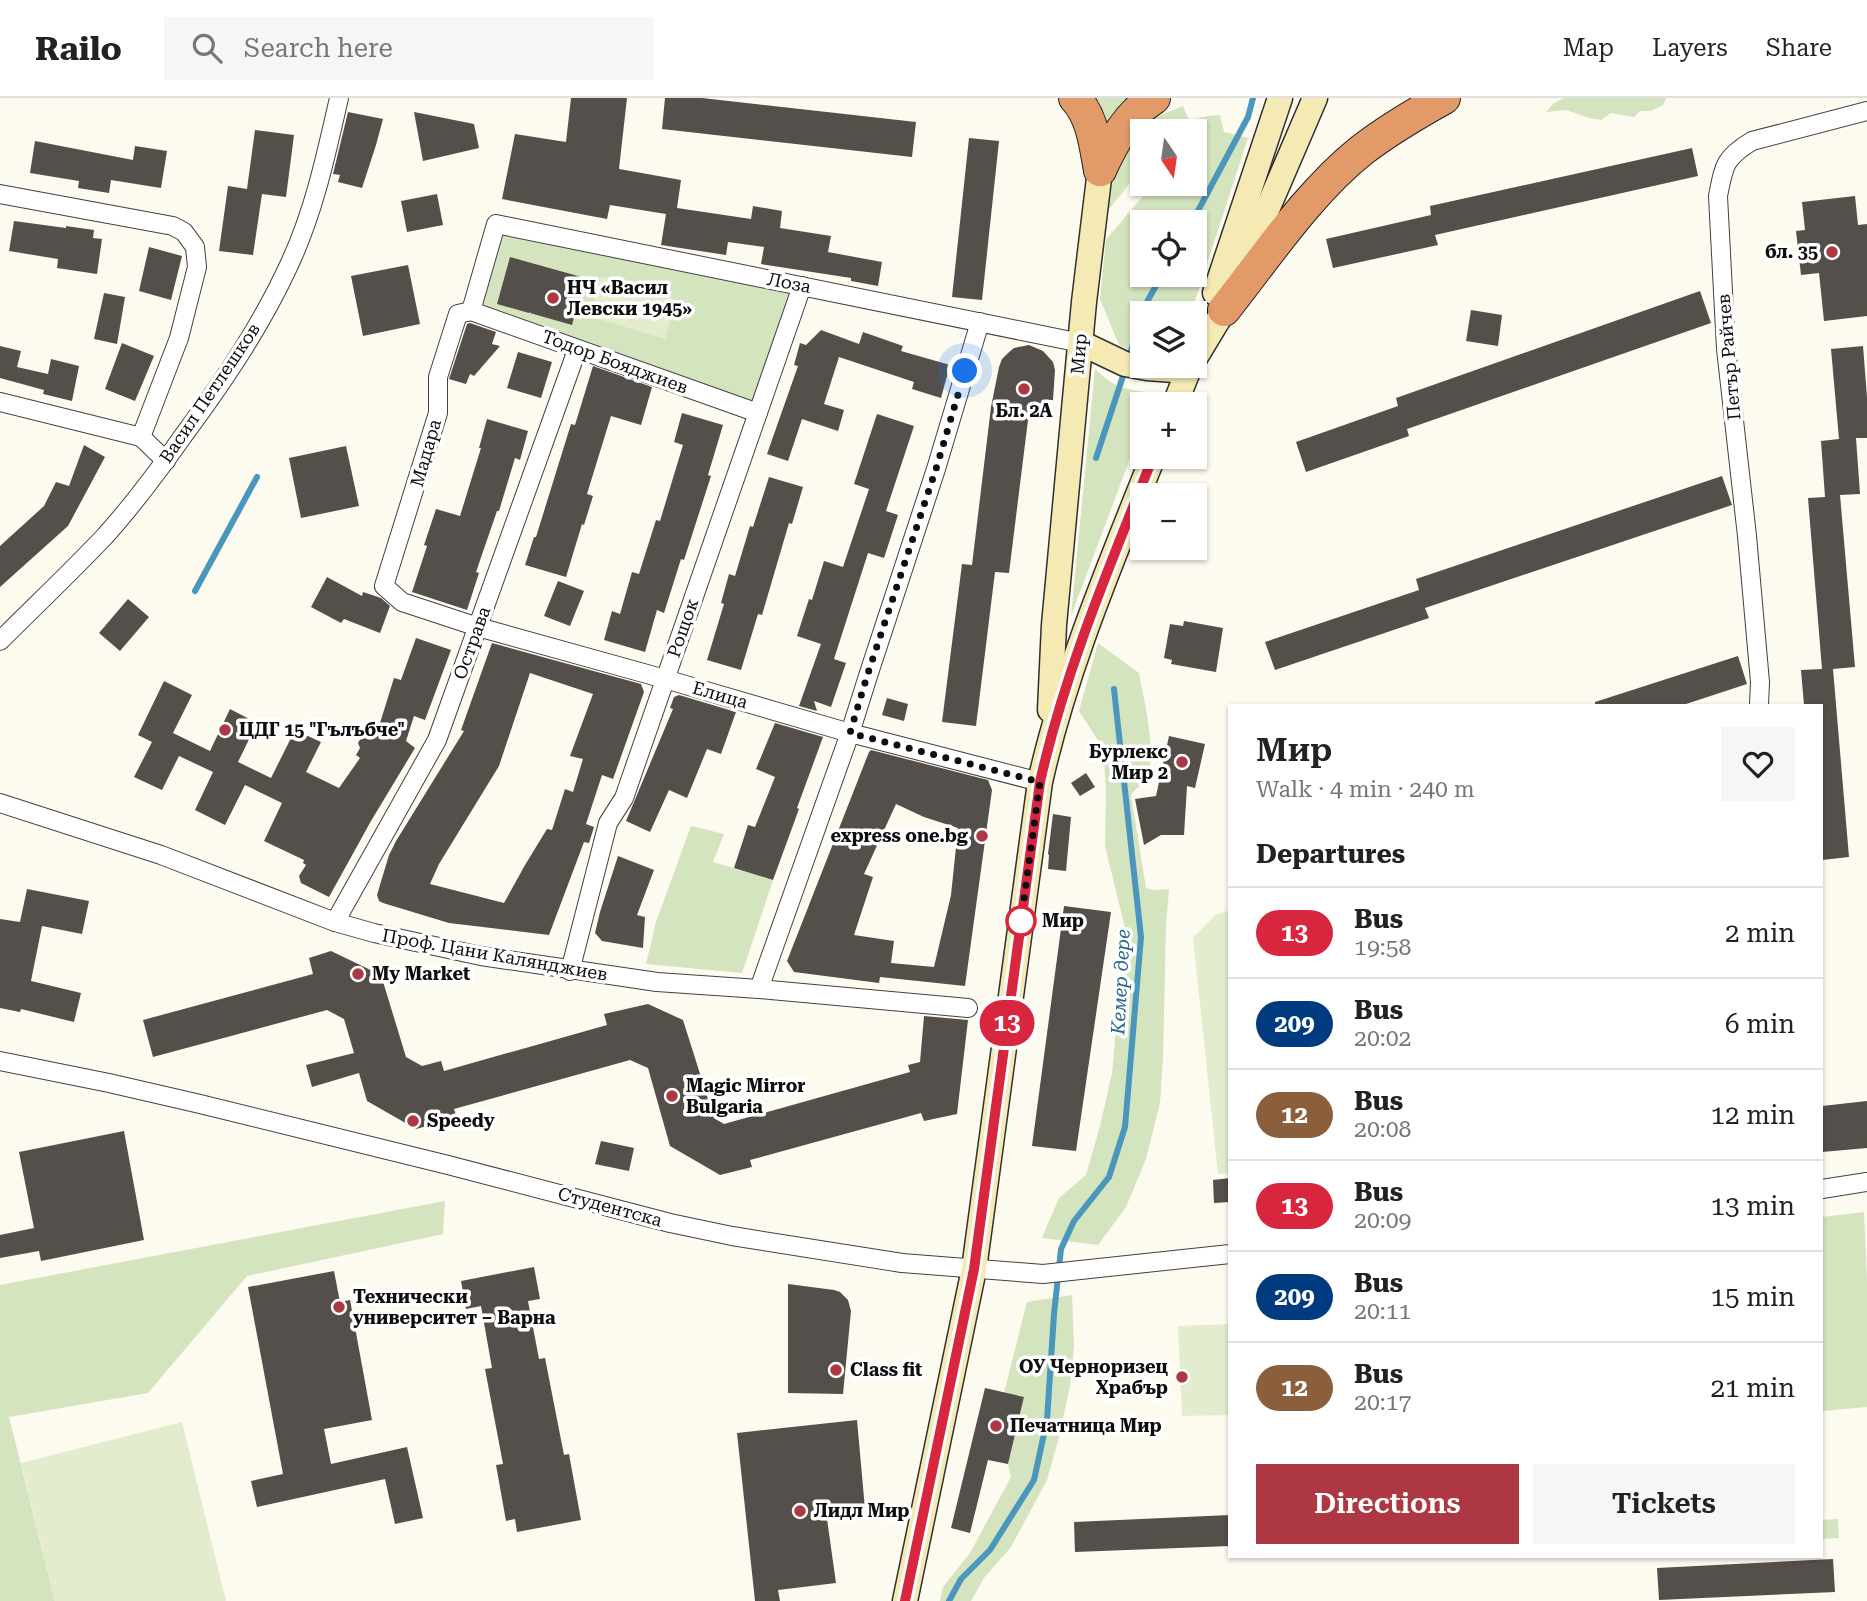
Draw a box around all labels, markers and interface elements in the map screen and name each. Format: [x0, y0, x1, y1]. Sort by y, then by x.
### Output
search box [164, 17, 654, 80]
text: Railo [35, 29, 122, 68]
icon: search [188, 29, 226, 67]
text: Search here [244, 33, 393, 63]
text: Map [1563, 34, 1614, 62]
text: Layers [1652, 34, 1728, 62]
text: Share [1766, 34, 1832, 62]
north arrow [1130, 119, 1208, 196]
map controls [1130, 119, 1207, 560]
button: locate [1130, 210, 1207, 287]
place label: бл. 35 [1765, 241, 1818, 262]
marker: бл. 35 [1824, 244, 1840, 260]
street label: Лоза [765, 268, 813, 297]
place label: НЧ «Васил Левски 1945» [567, 277, 692, 319]
marker: НЧ «Васил Левски 1945» [545, 290, 561, 306]
street label: Петър Райчев [1713, 293, 1744, 421]
button: layers [1130, 301, 1207, 378]
street label: Васил Петлешков [155, 319, 264, 467]
street label: Тодор Бояджиев [539, 325, 691, 398]
street label: Мир [1066, 333, 1091, 375]
your location [947, 353, 982, 388]
marker: Бл. 2А [1016, 381, 1032, 397]
button: + [1130, 392, 1207, 469]
place label: Бл. 2А [996, 400, 1053, 421]
street label: Мадара [406, 416, 445, 489]
button: − [1130, 483, 1207, 560]
street label: Рощок [663, 595, 702, 660]
street label: Острава [449, 603, 494, 682]
street label: Елица [690, 677, 750, 712]
place label: ЦДГ 15 "Гълъбче" [239, 719, 405, 740]
marker: ЦДГ 15 "Гълъбче" [217, 722, 233, 738]
button: heart [1721, 727, 1795, 801]
text: Мир [1256, 730, 1332, 769]
place label: Бурлекс Мир 2 [1089, 741, 1168, 783]
marker: Бурлекс Мир 2 [1174, 754, 1190, 770]
text: Walk · 4 min · 240 m [1256, 776, 1475, 803]
place label: express one.bg [831, 825, 969, 846]
marker: express one.bg [974, 828, 990, 844]
text: Departures [1256, 839, 1405, 869]
text: Bus [1354, 904, 1403, 934]
marker: Мир [1006, 906, 1036, 936]
place label: Мир [1042, 910, 1084, 931]
text: 2 min [1725, 918, 1795, 948]
text: 13 [1281, 919, 1308, 947]
street label: Проф. Цани Калянджиев [381, 924, 610, 985]
water label: Кемер дере [1106, 928, 1135, 1036]
text: 19:58 [1354, 934, 1411, 961]
place label: My Market [372, 963, 470, 984]
marker: My Market [350, 966, 366, 982]
text: Bus [1354, 995, 1403, 1025]
line badge: 13 [976, 1000, 1038, 1046]
text: 13 [994, 1009, 1020, 1037]
text: 6 min [1725, 1009, 1795, 1039]
text: 209 [1274, 1010, 1315, 1038]
text: 20:02 [1354, 1025, 1411, 1052]
place label: Magic Mirror Bulgaria [686, 1075, 806, 1117]
text: Bus [1354, 1086, 1403, 1116]
marker: Magic Mirror Bulgaria [664, 1088, 680, 1104]
text: 12 min [1711, 1100, 1795, 1130]
text: 12 [1281, 1101, 1308, 1129]
place label: Speedy [427, 1110, 495, 1131]
marker: Speedy [405, 1113, 421, 1129]
text: 20:08 [1354, 1116, 1411, 1143]
text: Bus [1354, 1177, 1403, 1207]
street label: Студентска [556, 1183, 665, 1231]
text: 13 min [1711, 1191, 1795, 1221]
text: 13 [1281, 1192, 1308, 1220]
text: 20:09 [1354, 1207, 1411, 1234]
text: Bus [1354, 1268, 1403, 1298]
text: 15 min [1711, 1282, 1795, 1312]
text: 209 [1274, 1283, 1315, 1311]
place label: Технически университет – Варна [353, 1286, 556, 1328]
text: 20:11 [1354, 1298, 1411, 1325]
marker: Технически университет – Варна [331, 1299, 347, 1315]
place label: ОУ Черноризец Храбър [1019, 1356, 1169, 1398]
place label: Class fit [850, 1359, 922, 1380]
text: Bus [1354, 1359, 1403, 1389]
marker: Class fit [828, 1362, 844, 1378]
marker: ОУ Черноризец Храбър [1174, 1369, 1190, 1385]
text: 21 min [1711, 1373, 1795, 1403]
text: 12 [1281, 1374, 1308, 1402]
text: 20:17 [1354, 1389, 1411, 1416]
place label: Печатница Мир [1010, 1415, 1162, 1436]
marker: Печатница Мир [988, 1418, 1004, 1434]
button: Directions [1256, 1464, 1519, 1544]
button: Tickets [1533, 1464, 1795, 1544]
place label: Лидл Мир [814, 1500, 909, 1521]
marker: Лидл Мир [792, 1503, 808, 1519]

